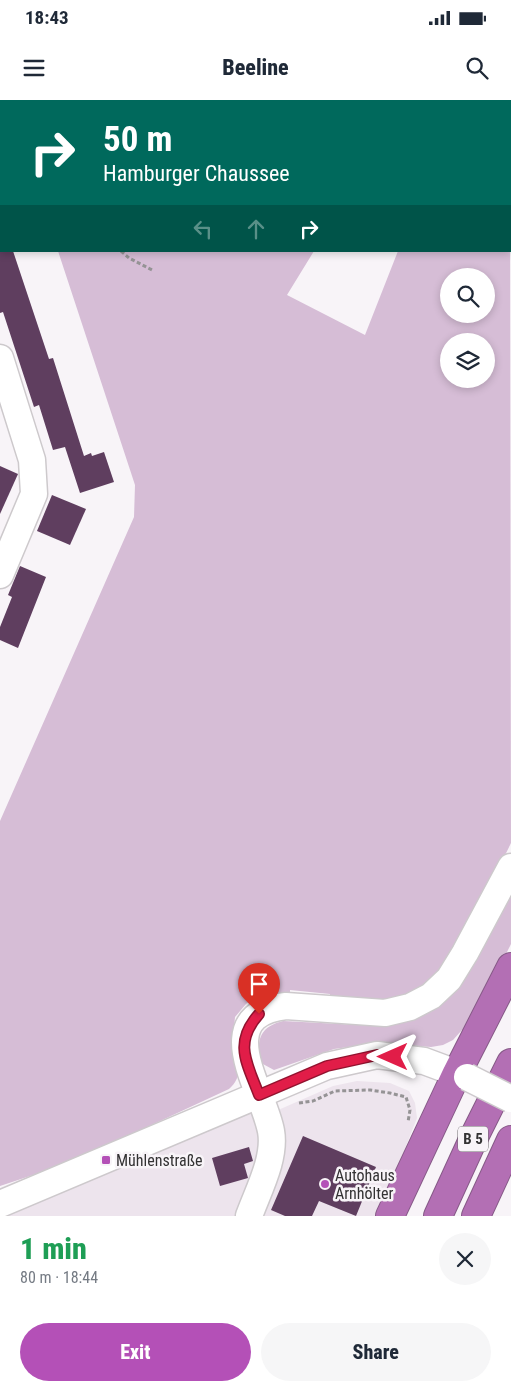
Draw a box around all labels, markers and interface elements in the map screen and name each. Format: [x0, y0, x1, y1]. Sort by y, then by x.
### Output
text: 18:43 [25, 6, 69, 29]
icon: menu [20, 54, 48, 82]
icon: search [463, 54, 491, 82]
text: Beeline [222, 55, 289, 80]
text: 50 m [103, 119, 172, 160]
icon: right [20, 120, 85, 185]
text: Hamburger Chaussee [103, 161, 290, 186]
icon: left [189, 215, 217, 243]
icon: ahead [242, 215, 270, 243]
icon: right [295, 215, 323, 243]
map controls [440, 268, 495, 388]
button: search [440, 268, 495, 323]
button: layers [440, 333, 495, 388]
pin [238, 963, 280, 1014]
icon: arrive [245, 970, 273, 998]
position arrow [366, 1030, 418, 1082]
road number: B 5 [458, 1126, 488, 1152]
place label: Mühlenstraße [116, 1151, 203, 1170]
marker: Mühlenstraße [100, 1154, 112, 1166]
place label: Autohaus Arnhölter [335, 1166, 395, 1203]
marker: Autohaus Arnhölter [319, 1178, 331, 1190]
text: 1 min [20, 1231, 87, 1266]
button: close [439, 1233, 491, 1285]
text: 80 m · 18:44 [20, 1268, 98, 1287]
button: Exit [20, 1323, 251, 1381]
button: Share [261, 1323, 491, 1381]

